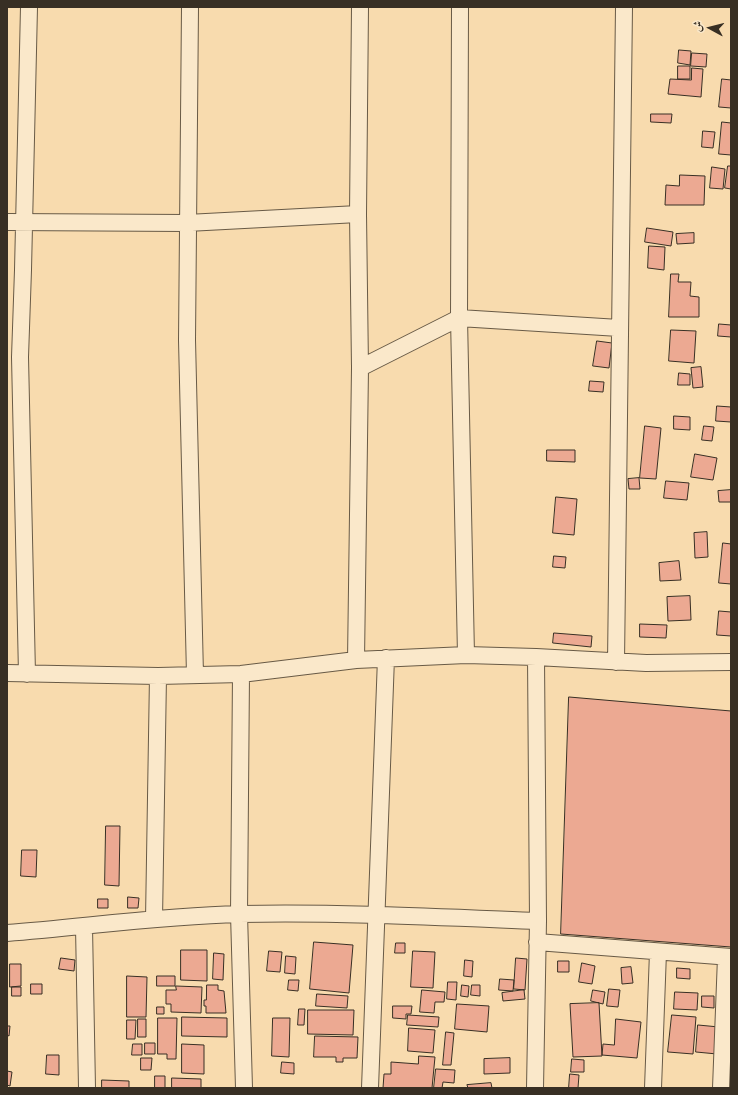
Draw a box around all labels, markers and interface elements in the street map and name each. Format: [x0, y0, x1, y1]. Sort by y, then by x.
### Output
north arrow [690, 8, 730, 48]
text: ش [690, 20, 706, 33]

